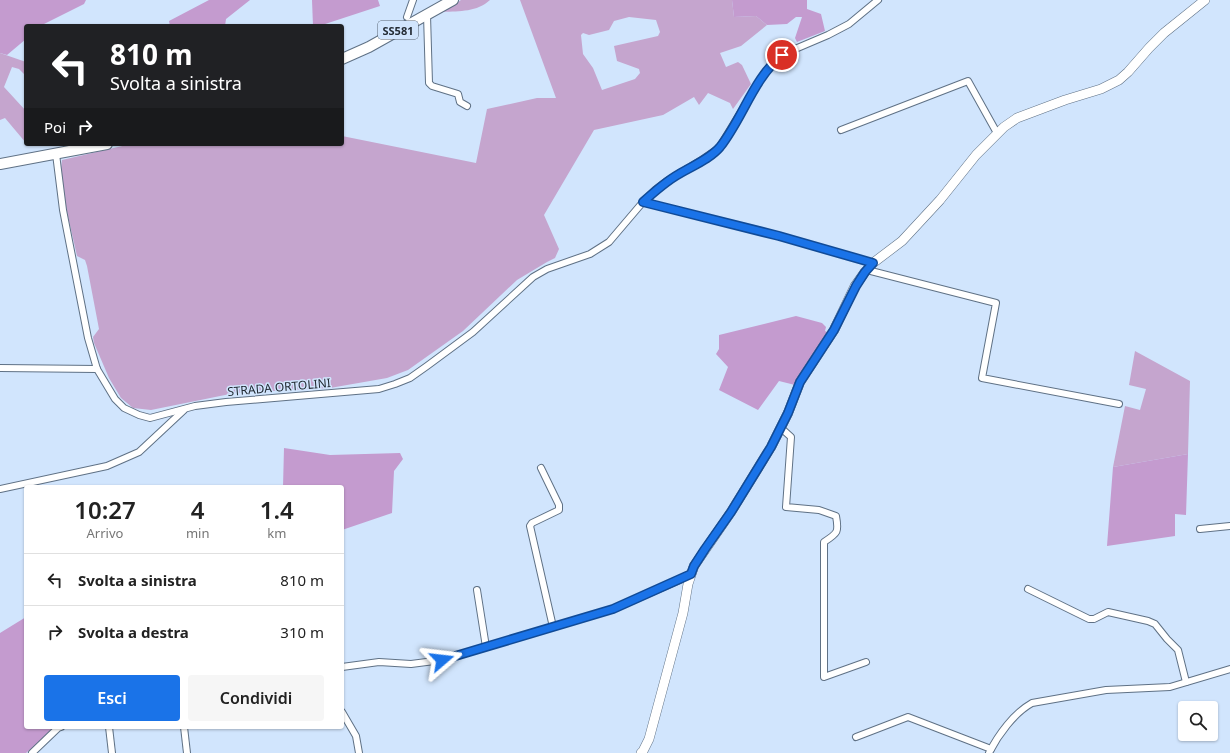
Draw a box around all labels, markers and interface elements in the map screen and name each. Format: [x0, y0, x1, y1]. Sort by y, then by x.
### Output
road number: SS581 [378, 21, 418, 39]
text: 810 m [110, 35, 193, 73]
pin [765, 38, 799, 72]
icon: left [44, 40, 96, 92]
icon: arrive [771, 44, 793, 66]
text: Svolta a sinistra [110, 71, 242, 95]
icon: right [74, 116, 96, 138]
text: Poi [44, 117, 66, 137]
street label: STRADA ORTOLINI [227, 374, 331, 400]
text: 10:27 [74, 493, 136, 526]
text: 4 [191, 493, 205, 526]
text: 1.4 [260, 493, 294, 526]
text: Arrivo [87, 524, 123, 542]
text: min [186, 524, 210, 542]
text: km [267, 524, 286, 542]
icon: left [44, 569, 66, 591]
text: Svolta a sinistra [78, 570, 197, 590]
text: 810 m [280, 570, 324, 590]
icon: right [44, 621, 66, 643]
text: Svolta a destra [78, 622, 189, 642]
text: 310 m [280, 622, 324, 642]
position arrow [421, 639, 463, 681]
button: Esci [44, 675, 180, 721]
button: Condividi [188, 675, 324, 721]
map controls [1178, 701, 1218, 741]
button: search [1178, 701, 1218, 741]

